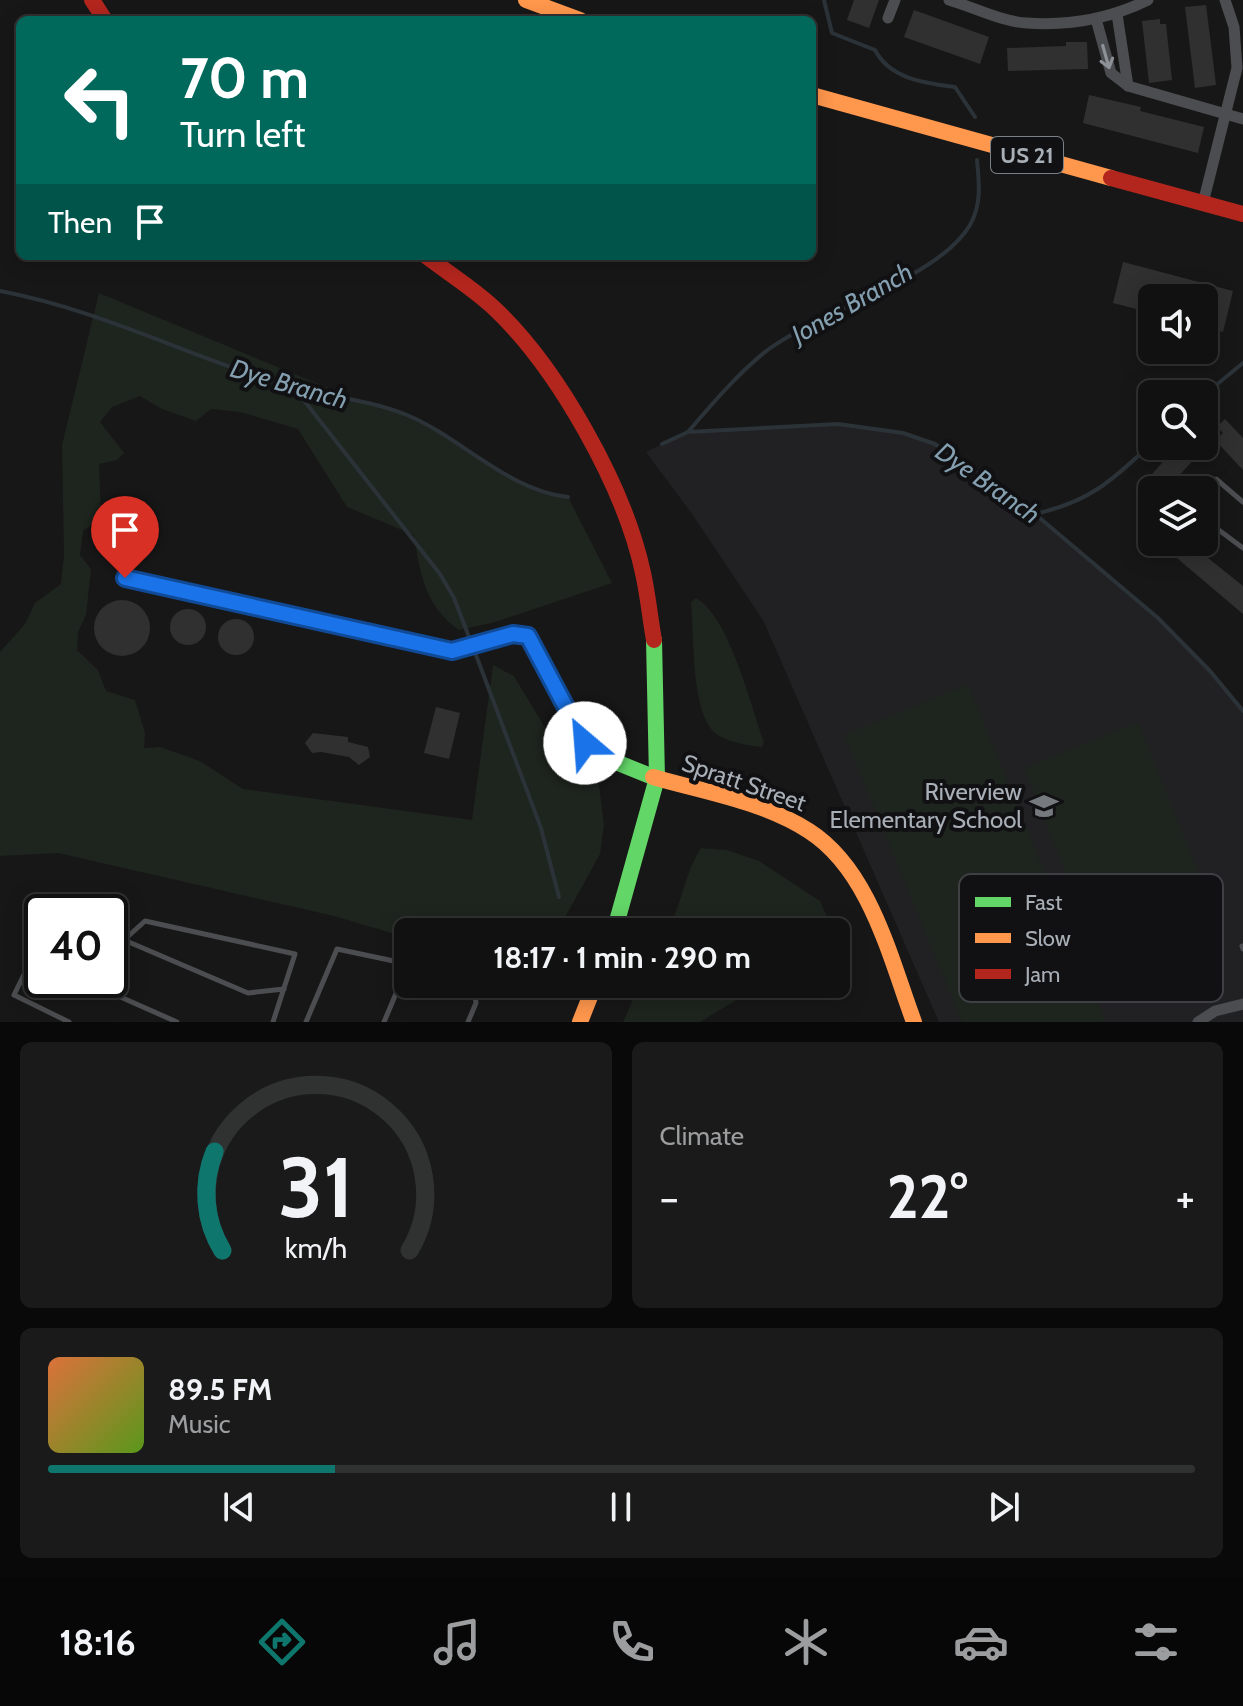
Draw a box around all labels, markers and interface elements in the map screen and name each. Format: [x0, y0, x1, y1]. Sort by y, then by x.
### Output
one-way arrow [1099, 43, 1114, 69]
text: 70 m [180, 44, 309, 112]
icon: left [48, 48, 152, 152]
text: Turn left [180, 112, 305, 156]
road number: US 21 [991, 137, 1063, 173]
icon: arrive [128, 200, 172, 244]
text: Then [48, 204, 112, 241]
water label: Jones Branch [784, 256, 918, 351]
map controls [1138, 284, 1218, 556]
button: sound [1138, 284, 1218, 364]
water label: Dye Branch [227, 352, 351, 416]
button: search [1138, 380, 1218, 460]
water label: Dye Branch [930, 435, 1046, 531]
button: layers [1138, 476, 1218, 556]
pin [91, 496, 159, 578]
icon: arrive [103, 508, 147, 552]
position arrow [543, 701, 627, 785]
street label: Spratt Street [678, 748, 810, 817]
place label: Riverview Elementary School [830, 777, 1023, 834]
school or university icon: Riverview Elementary School [1029, 791, 1059, 821]
legend [959, 874, 1223, 1002]
text: Fast [1025, 889, 1063, 916]
speed limit sign: 40 [24, 894, 128, 998]
text: Slow [1025, 925, 1071, 952]
text: 18:17 · 1 min · 290 m [493, 939, 751, 976]
text: Jam [1024, 961, 1060, 988]
text: Climate [660, 1120, 744, 1152]
text: 31 [278, 1137, 354, 1238]
text: 22° [887, 1160, 968, 1233]
text: − [660, 1171, 679, 1224]
text: + [1176, 1171, 1195, 1224]
text: km/h [284, 1230, 347, 1265]
text: 89.5 FM [168, 1371, 272, 1408]
text: Music [168, 1408, 231, 1440]
icon: previous [217, 1485, 261, 1529]
icon: pause [599, 1485, 643, 1529]
icon: next [982, 1485, 1026, 1529]
icon: directions [254, 1614, 310, 1670]
icon: music [429, 1614, 485, 1670]
icon: phone [604, 1614, 660, 1670]
icon: climate [778, 1614, 834, 1670]
icon: car [953, 1614, 1009, 1670]
icon: filters [1128, 1614, 1184, 1670]
text: 18:16 [59, 1620, 136, 1664]

